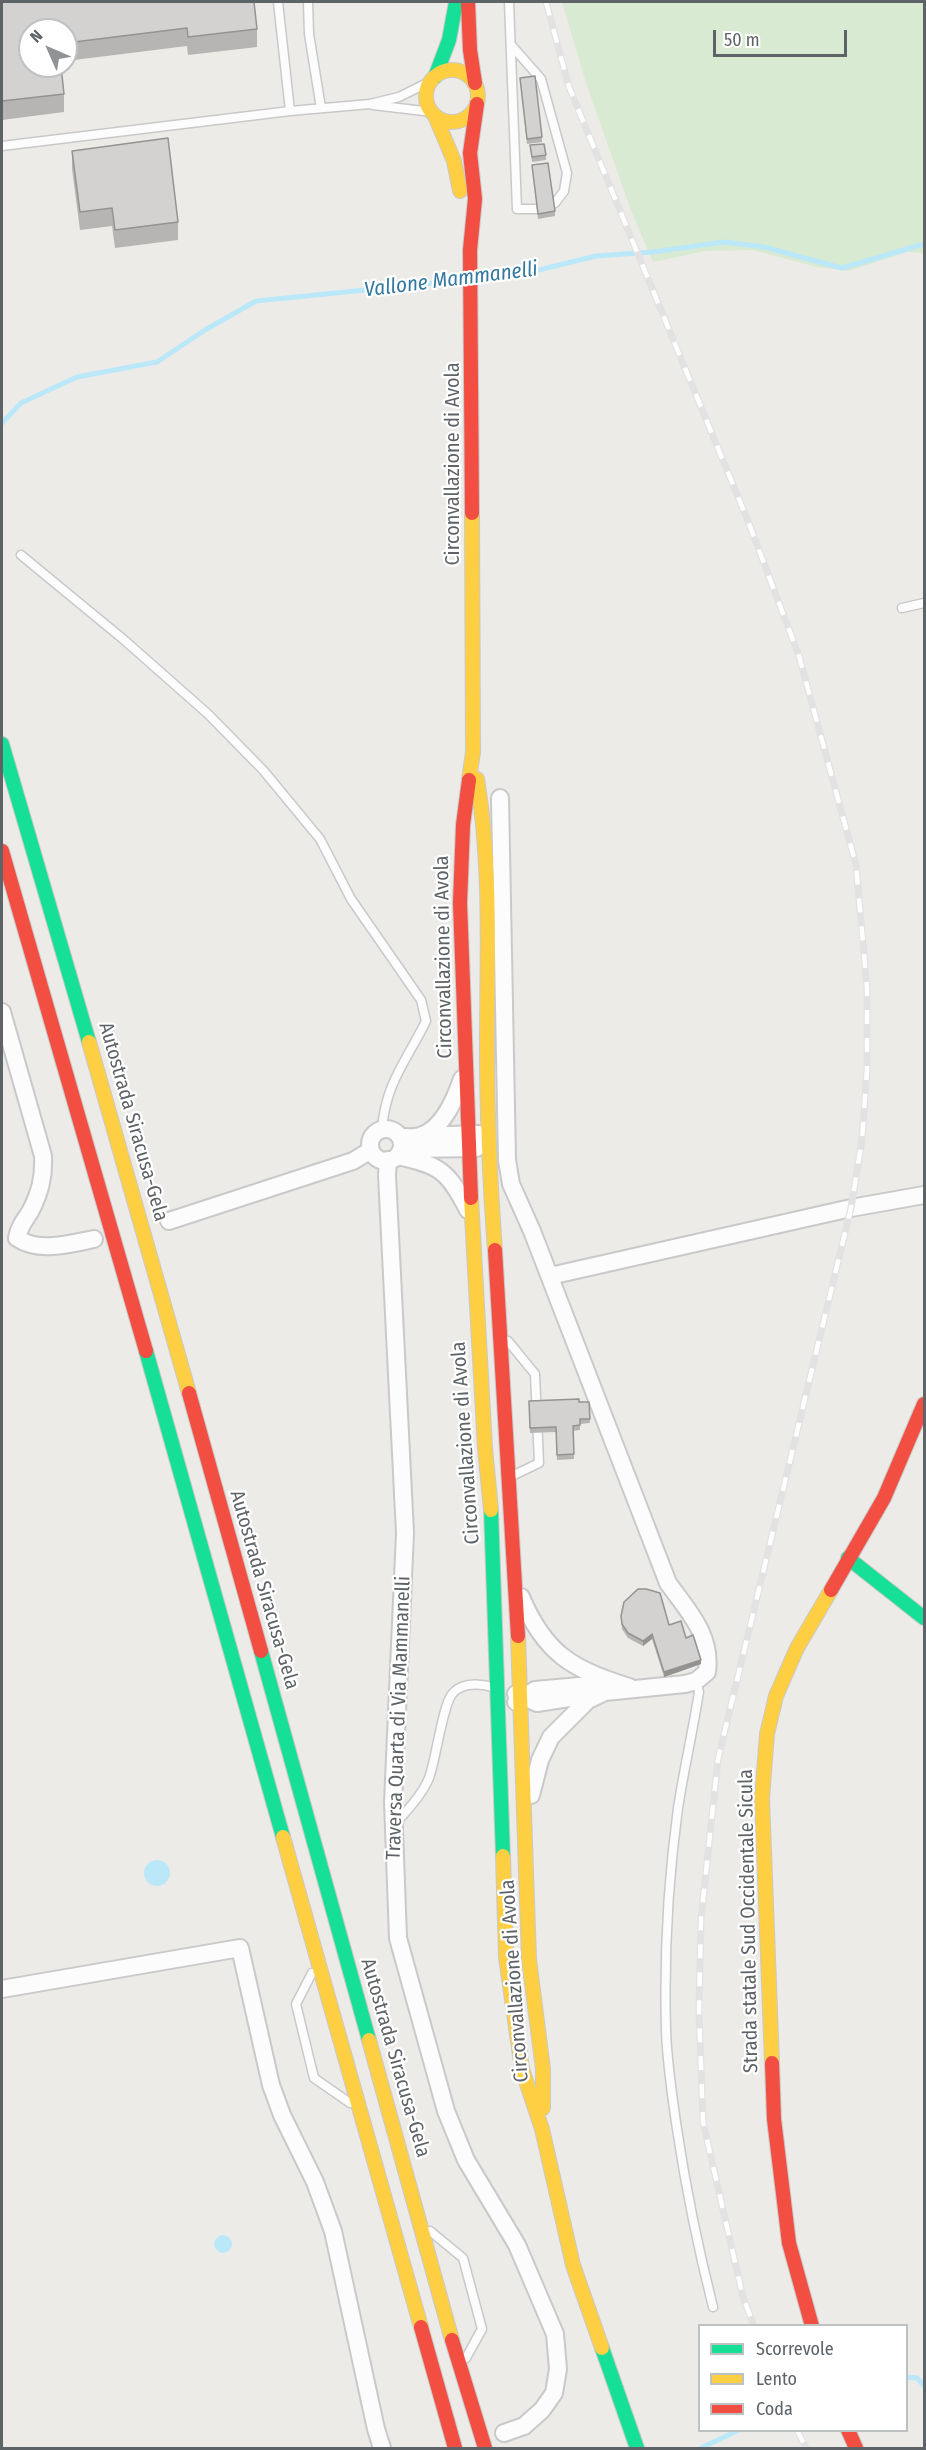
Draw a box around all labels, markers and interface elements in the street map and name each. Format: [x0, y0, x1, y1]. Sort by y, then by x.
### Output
north arrow [18, 18, 78, 78]
scale bar [716, 18, 850, 56]
text: N [26, 26, 46, 46]
text: 50 m [724, 29, 760, 51]
water label: Vallone Mammanelli [363, 257, 539, 303]
street label: Circonvallazione di Avola [441, 362, 465, 566]
street label: Circonvallazione di Avola [430, 855, 458, 1059]
street label: Autostrada Siracusa-Gela [93, 1020, 173, 1224]
street label: Circonvallazione di Avola [447, 1341, 485, 1545]
street label: Autostrada Siracusa-Gela [224, 1488, 304, 1692]
street label: Traversa Quarta di Via Mammanelli [382, 1576, 416, 1860]
street label: Strada statale Sud Occidentale Sicula [734, 1769, 764, 2073]
street label: Circonvallazione di Avola [496, 1879, 534, 2083]
street label: Autostrada Siracusa-Gela [355, 1956, 435, 2160]
legend [698, 2324, 908, 2432]
text: Scorrevole [756, 2338, 834, 2360]
text: Lento [756, 2368, 797, 2390]
text: Coda [756, 2398, 793, 2420]

